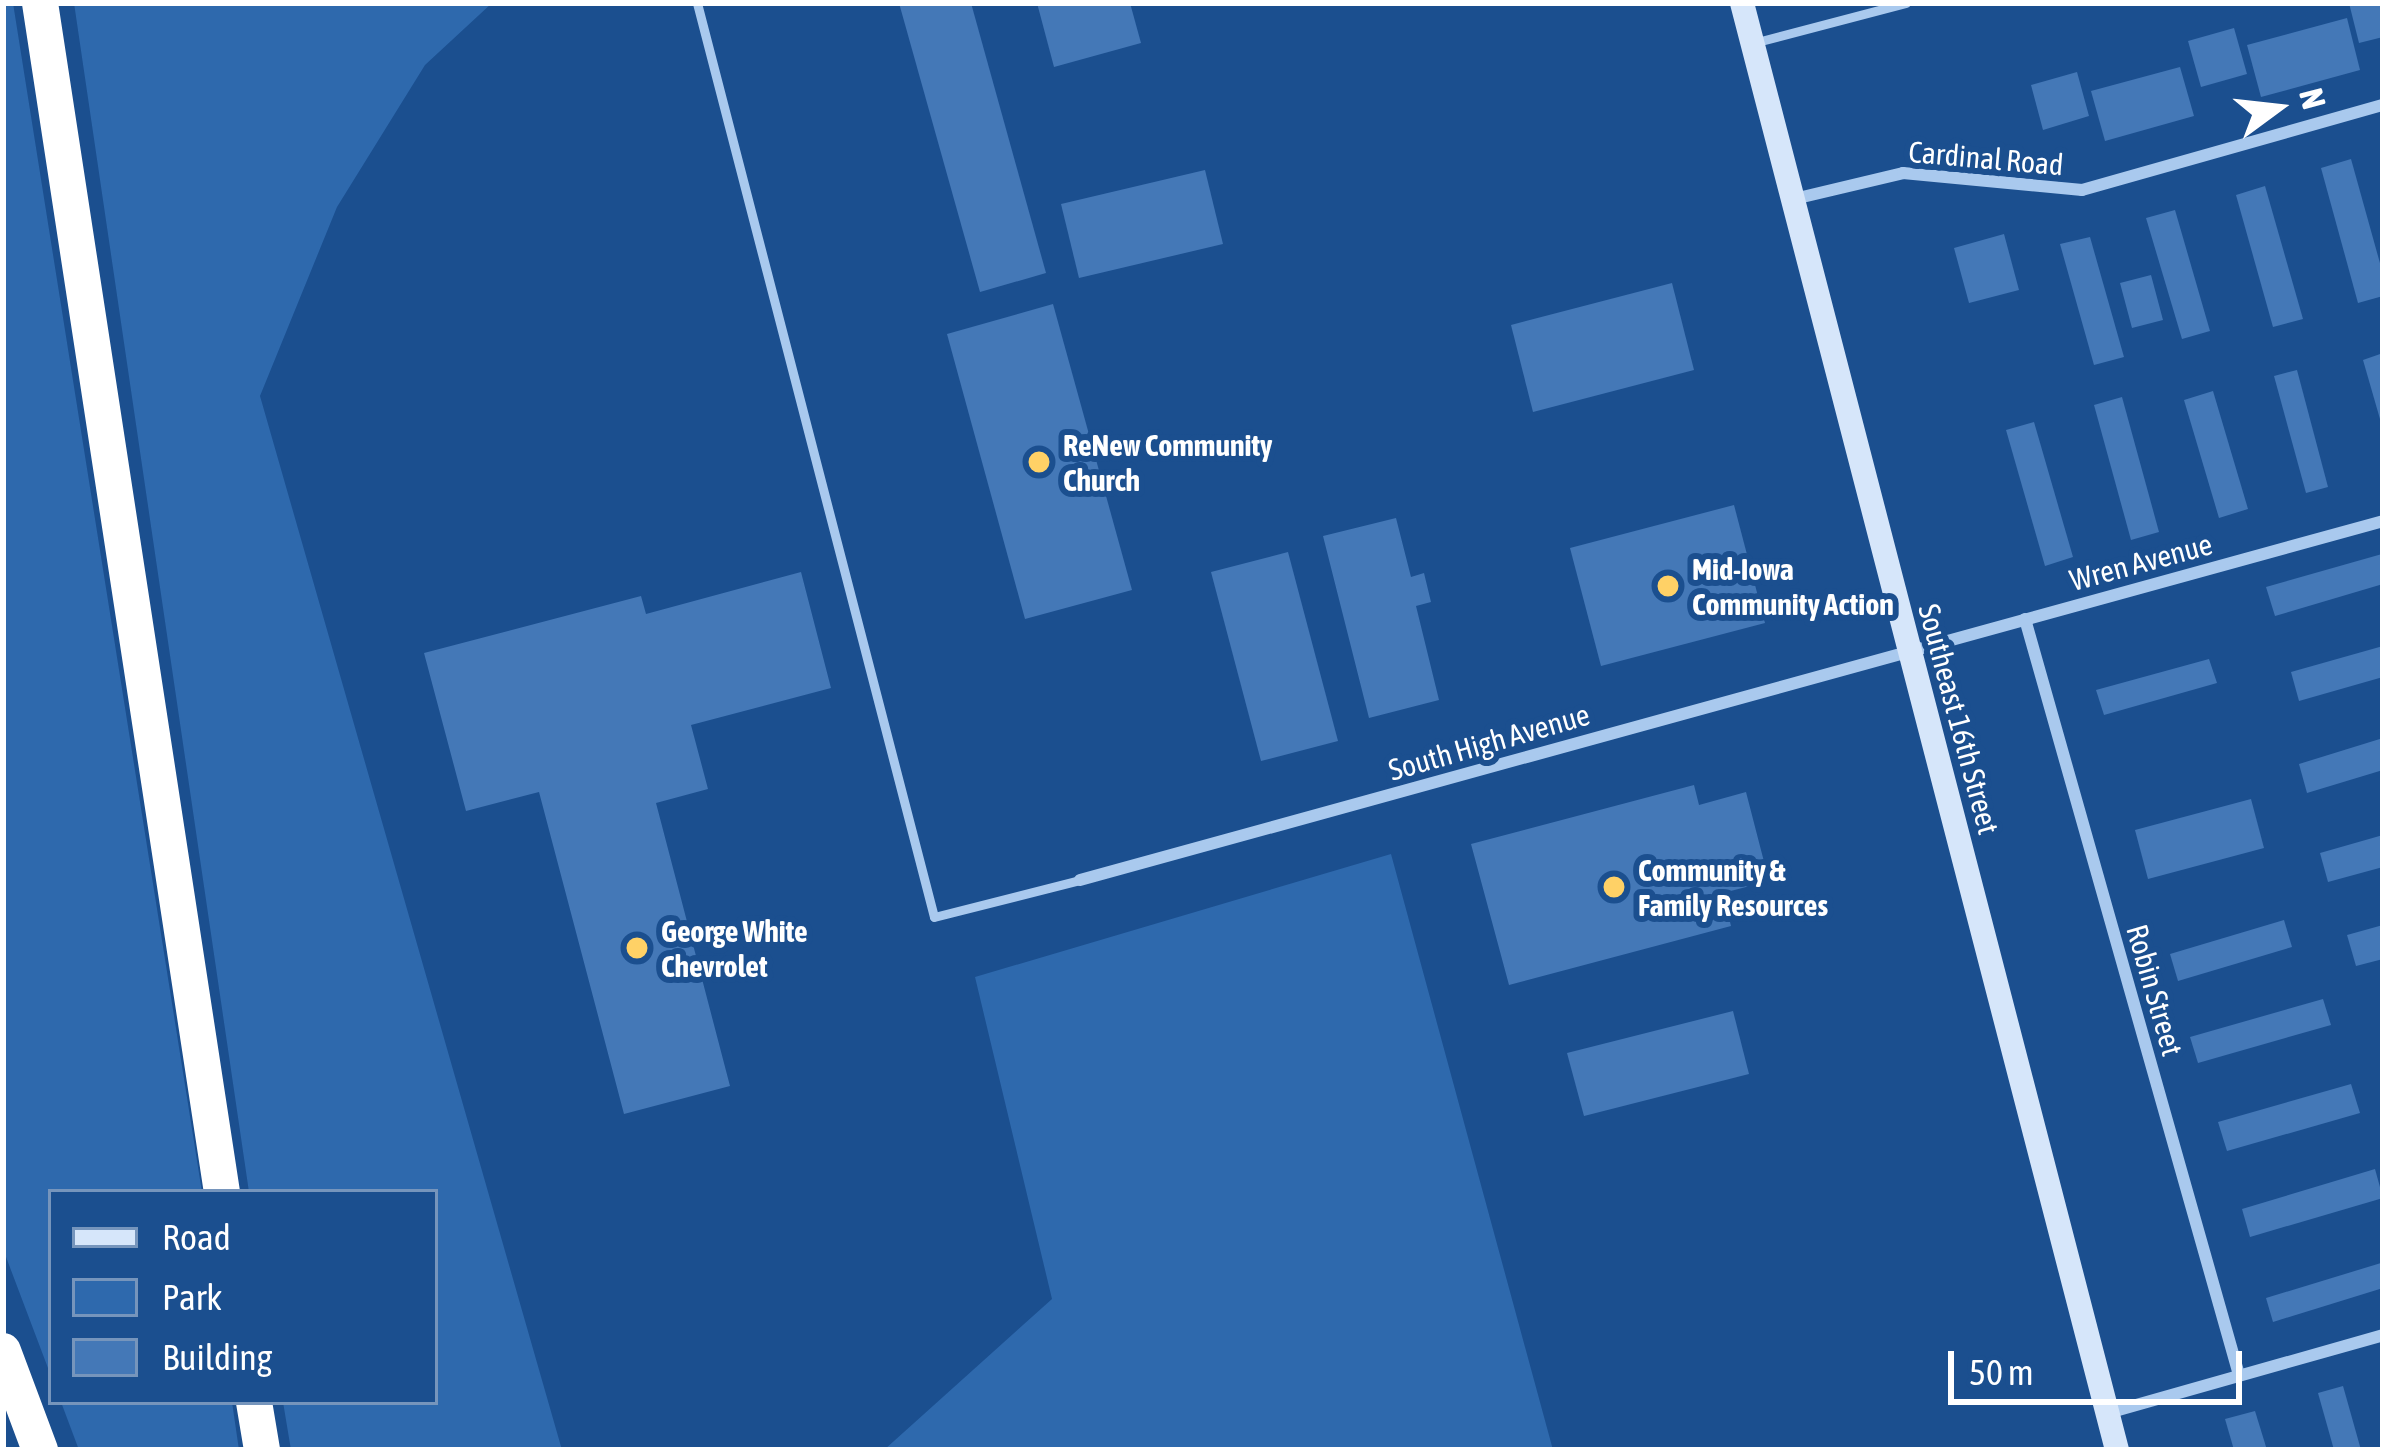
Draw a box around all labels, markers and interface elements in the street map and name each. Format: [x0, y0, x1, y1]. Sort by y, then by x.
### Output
north arrow [2218, 48, 2338, 168]
text: N [2292, 84, 2334, 113]
street label: Cardinal Road [1907, 133, 2065, 183]
place label: ReNew Community Church [1063, 427, 1272, 498]
marker: ReNew Community Church [1026, 449, 1052, 475]
street label: Wren Avenue [2066, 526, 2216, 598]
place label: Mid-Iowa Community Action [1692, 551, 1894, 622]
marker: Mid-Iowa Community Action [1655, 573, 1681, 599]
street label: Southeast 16th Street [1911, 600, 2007, 838]
street label: South High Avenue [1384, 696, 1594, 788]
place label: Community & Family Resources [1638, 852, 1828, 922]
marker: Community & Family Resources [1601, 874, 1627, 900]
place label: George White Chevrolet [661, 913, 808, 984]
street label: Robin Street [2119, 920, 2191, 1060]
marker: George White Chevrolet [624, 935, 650, 961]
legend [48, 1189, 438, 1405]
text: Road [162, 1216, 231, 1258]
text: Park [162, 1276, 222, 1318]
scale bar [1954, 1327, 2248, 1401]
text: Building [162, 1336, 272, 1378]
text: 50 m [1969, 1351, 2034, 1393]

